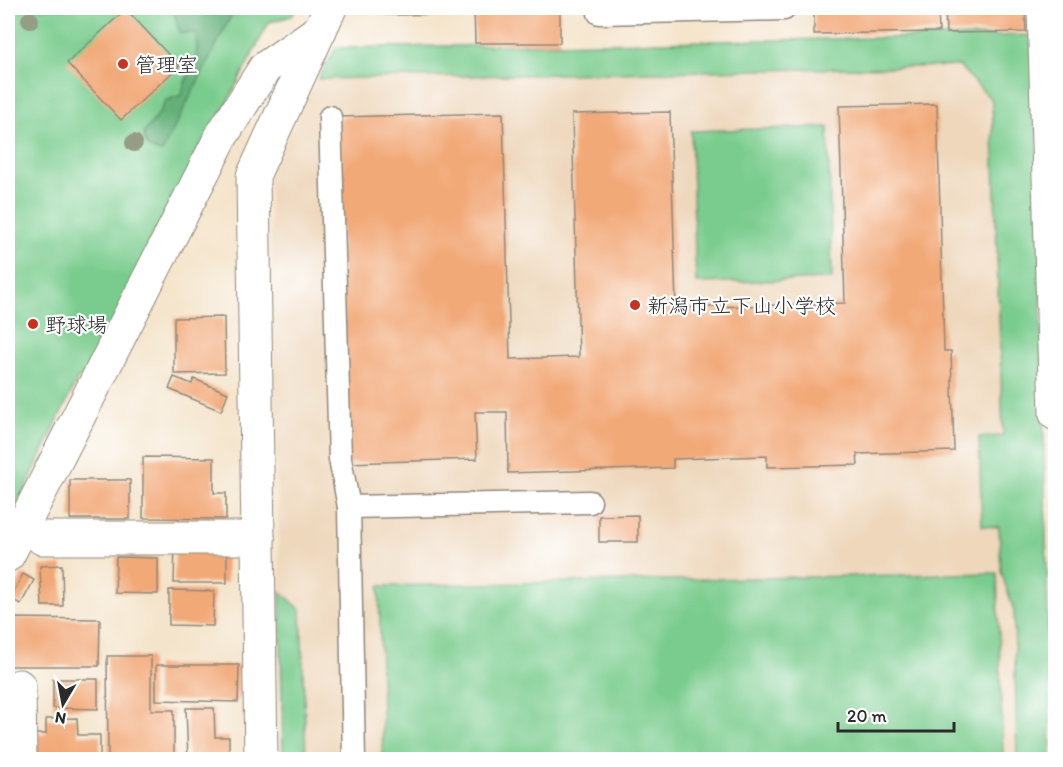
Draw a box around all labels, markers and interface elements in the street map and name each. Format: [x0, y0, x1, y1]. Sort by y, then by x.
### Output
place label: 管理室 [135, 52, 198, 77]
marker: 管理室 [116, 57, 130, 71]
place label: 新潟市立下山小学校 [647, 293, 836, 318]
marker: 新潟市立下山小学校 [628, 298, 642, 312]
place label: 野球場 [45, 312, 108, 337]
marker: 野球場 [26, 317, 40, 331]
north arrow [33, 674, 93, 734]
scale bar [838, 695, 954, 733]
text: 20 m [847, 705, 887, 727]
text: N [54, 708, 67, 729]

